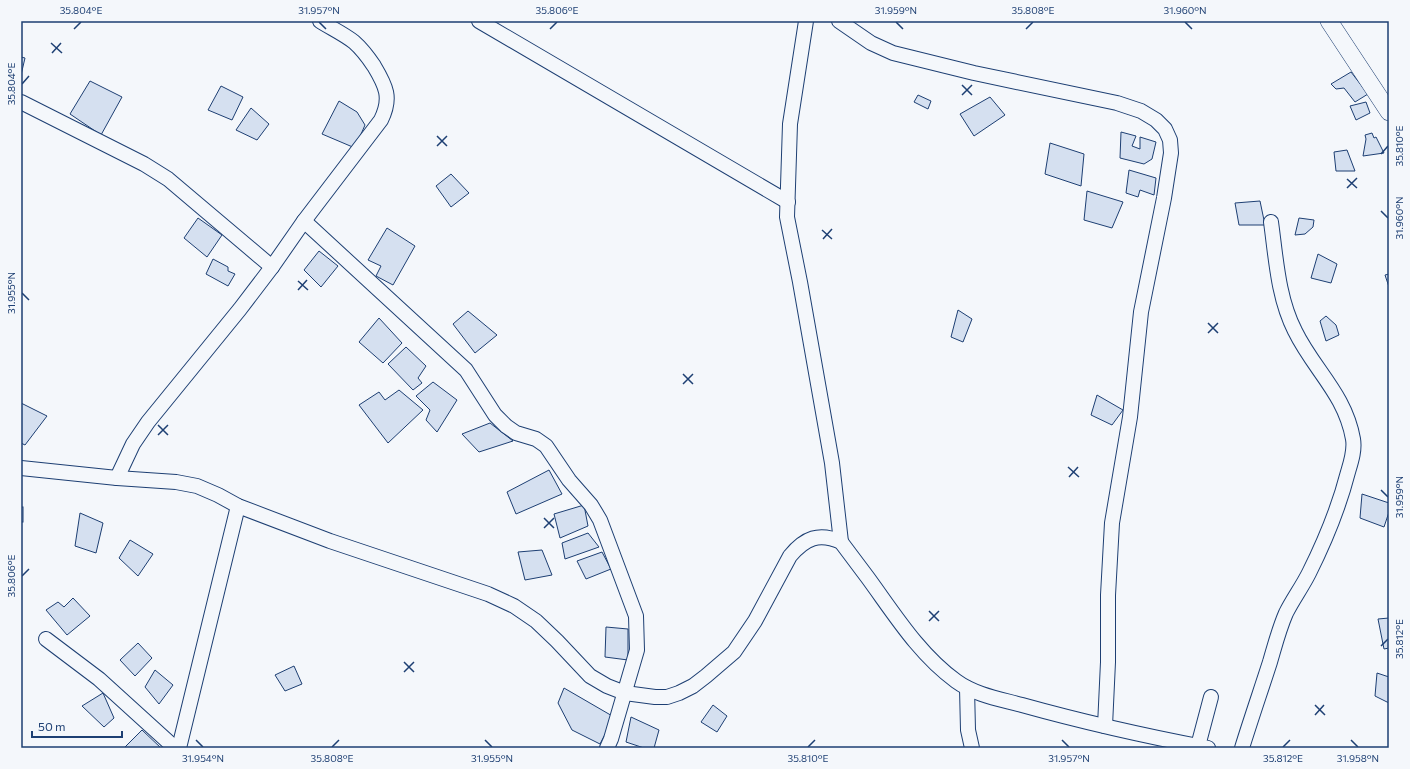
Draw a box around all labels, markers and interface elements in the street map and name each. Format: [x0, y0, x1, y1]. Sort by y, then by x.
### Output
text: 35.804°E [60, 4, 102, 16]
text: 31.957°N [298, 4, 340, 16]
text: 35.806°E [536, 4, 578, 16]
text: 31.959°N [875, 4, 917, 16]
text: 35.808°E [1012, 4, 1054, 16]
text: 31.960°N [1163, 4, 1207, 16]
text: 35.804°E [5, 63, 17, 105]
text: 35.810°E [1393, 125, 1405, 166]
text: 31.960°N [1393, 196, 1405, 240]
text: 31.955°N [5, 272, 17, 314]
text: 31.959°N [1393, 476, 1405, 518]
text: 35.806°E [5, 555, 17, 597]
text: 35.812°E [1393, 619, 1405, 659]
scale bar [32, 713, 122, 739]
text: 50 m [38, 719, 66, 733]
text: 31.954°N [182, 752, 224, 764]
text: 35.808°E [311, 752, 353, 764]
text: 31.955°N [471, 752, 513, 764]
text: 35.810°E [788, 752, 829, 764]
text: 31.957°N [1048, 752, 1090, 764]
text: 35.812°E [1263, 752, 1303, 764]
text: 31.958°N [1337, 752, 1379, 764]

